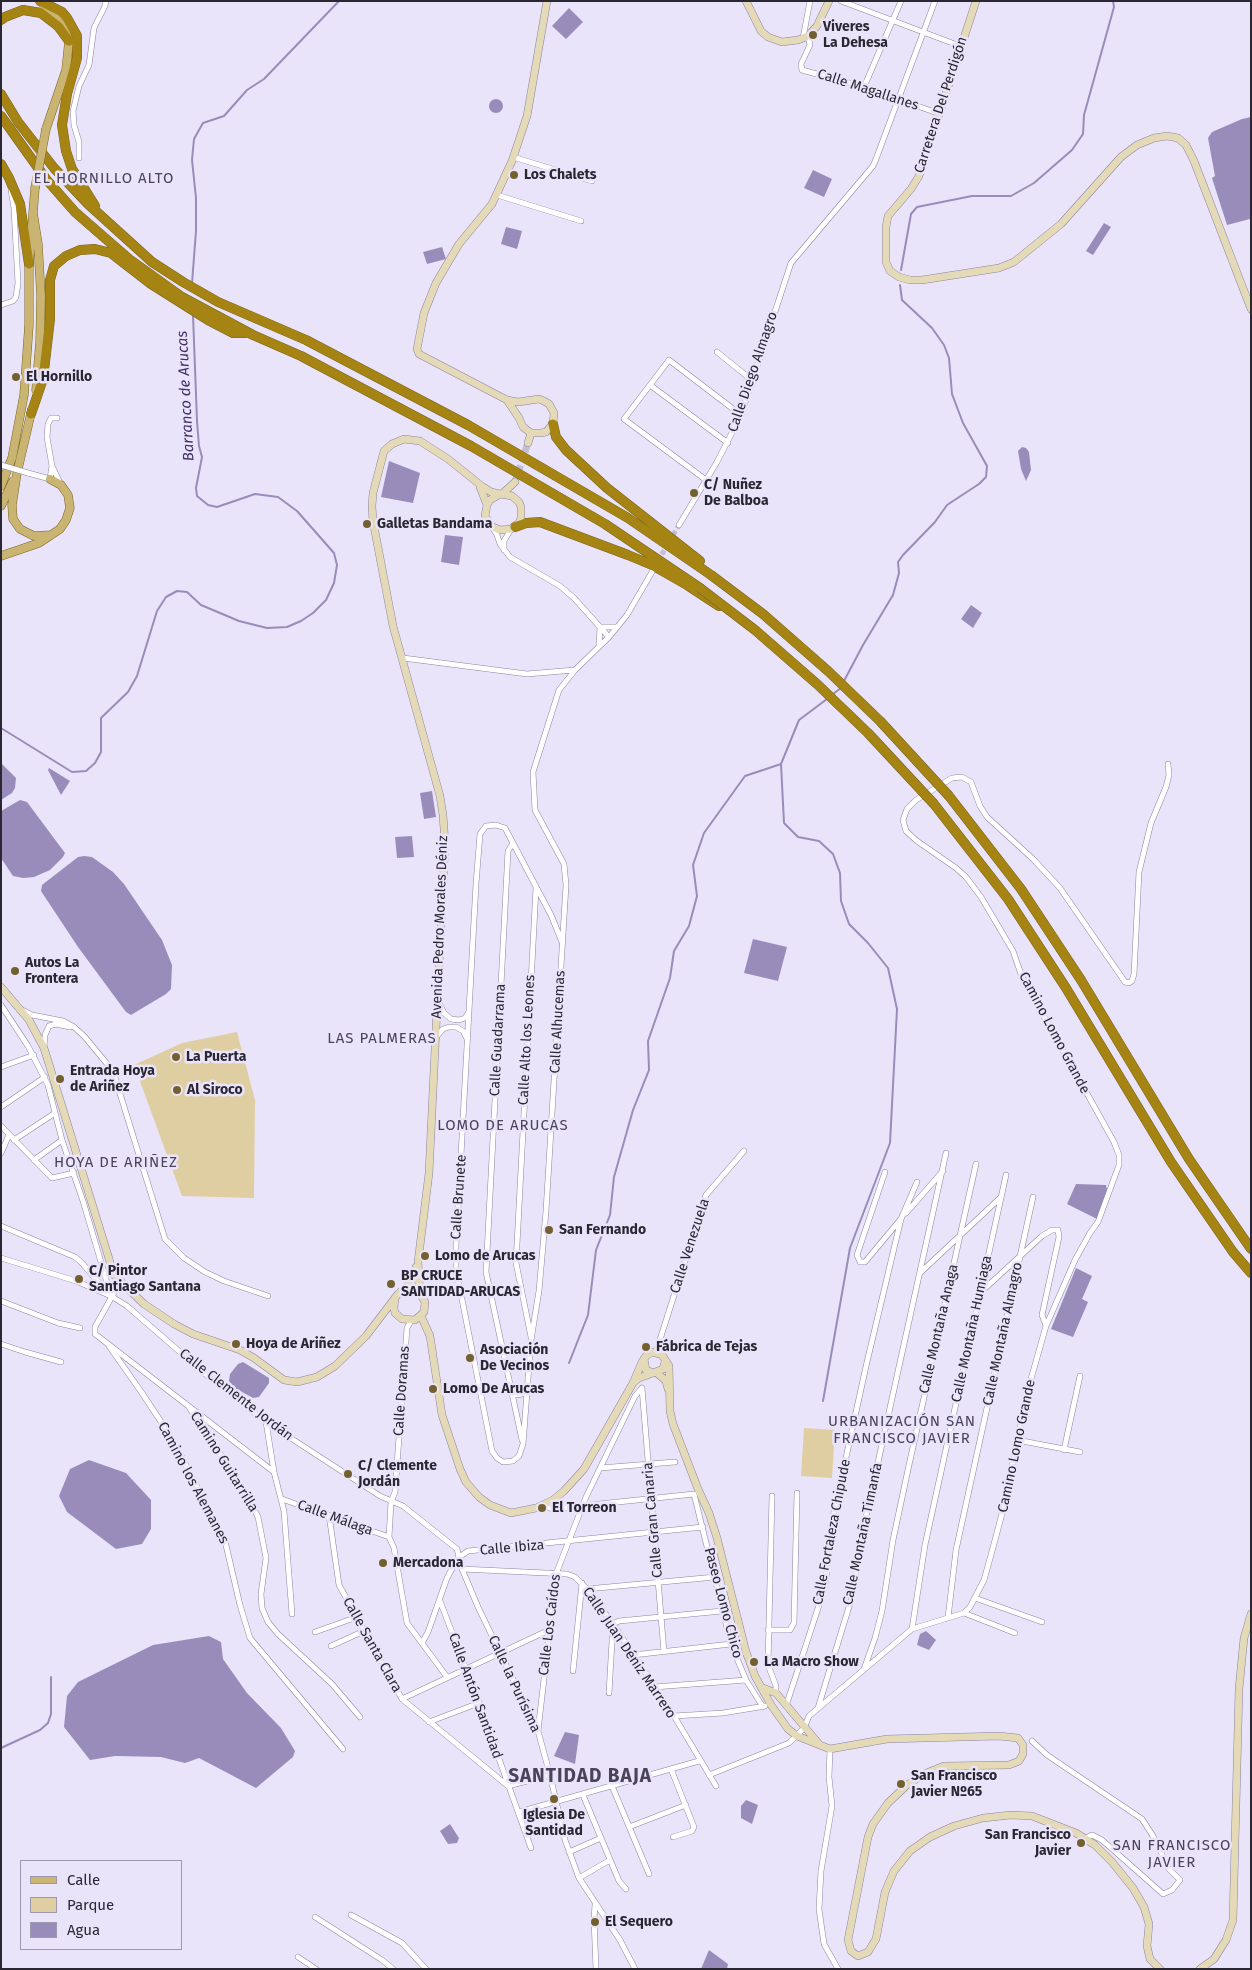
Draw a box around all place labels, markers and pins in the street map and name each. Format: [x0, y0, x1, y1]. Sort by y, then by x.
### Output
place label: Viveres La Dehesa [823, 19, 888, 52]
marker: Viveres La Dehesa [807, 29, 819, 41]
place label: Los Chalets [524, 167, 597, 183]
marker: Los Chalets [508, 169, 520, 181]
place label: El Hornillo [26, 369, 92, 385]
marker: El Hornillo [10, 371, 22, 383]
place label: C/ Nuñez De Balboa [704, 477, 769, 510]
marker: C/ Nuñez De Balboa [688, 487, 700, 499]
place label: Galletas Bandama [377, 516, 492, 532]
marker: Galletas Bandama [361, 518, 373, 530]
place label: Autos La Frontera [25, 955, 79, 988]
marker: Autos La Frontera [9, 965, 21, 977]
place label: La Puerta [186, 1049, 246, 1065]
marker: La Puerta [170, 1051, 182, 1063]
place label: Entrada Hoya de Ariñez [70, 1063, 155, 1096]
marker: Entrada Hoya de Ariñez [54, 1073, 66, 1085]
place label: Al Siroco [187, 1082, 243, 1098]
marker: Al Siroco [171, 1084, 183, 1096]
place label: San Fernando [559, 1222, 646, 1238]
marker: San Fernando [543, 1224, 555, 1236]
place label: Lomo de Arucas [435, 1248, 536, 1264]
marker: Lomo de Arucas [419, 1250, 431, 1262]
place label: C/ Pintor Santiago Santana [89, 1263, 201, 1295]
place label: BP CRUCE SANTIDAD-ARUCAS [401, 1268, 520, 1300]
marker: C/ Pintor Santiago Santana [73, 1273, 85, 1285]
marker: BP CRUCE SANTIDAD-ARUCAS [385, 1278, 397, 1290]
place label: Hoya de Ariñez [246, 1336, 341, 1352]
marker: Hoya de Ariñez [230, 1338, 242, 1350]
place label: Fábrica de Tejas [656, 1339, 757, 1355]
marker: Fábrica de Tejas [640, 1341, 652, 1353]
place label: Asociación De Vecinos [480, 1342, 549, 1374]
marker: Asociación De Vecinos [464, 1352, 476, 1364]
place label: Lomo De Arucas [443, 1381, 544, 1397]
marker: Lomo De Arucas [427, 1383, 439, 1395]
place label: C/ Clemente Jordán [358, 1458, 437, 1490]
marker: C/ Clemente Jordán [342, 1468, 354, 1480]
place label: El Torreon [552, 1500, 616, 1516]
marker: El Torreon [536, 1502, 548, 1514]
place label: Mercadona [393, 1555, 463, 1571]
marker: Mercadona [377, 1557, 389, 1569]
place label: La Macro Show [764, 1654, 859, 1670]
marker: La Macro Show [748, 1656, 760, 1668]
place label: San Francisco Javier Nº65 [911, 1768, 997, 1800]
marker: San Francisco Javier Nº65 [895, 1778, 907, 1790]
marker: Iglesia De Santidad [548, 1793, 560, 1805]
place label: Iglesia De Santidad [523, 1807, 585, 1840]
place label: San Francisco Javier [985, 1827, 1071, 1860]
marker: San Francisco Javier [1075, 1837, 1087, 1849]
place label: El Sequero [605, 1914, 673, 1930]
marker: El Sequero [589, 1916, 601, 1928]

